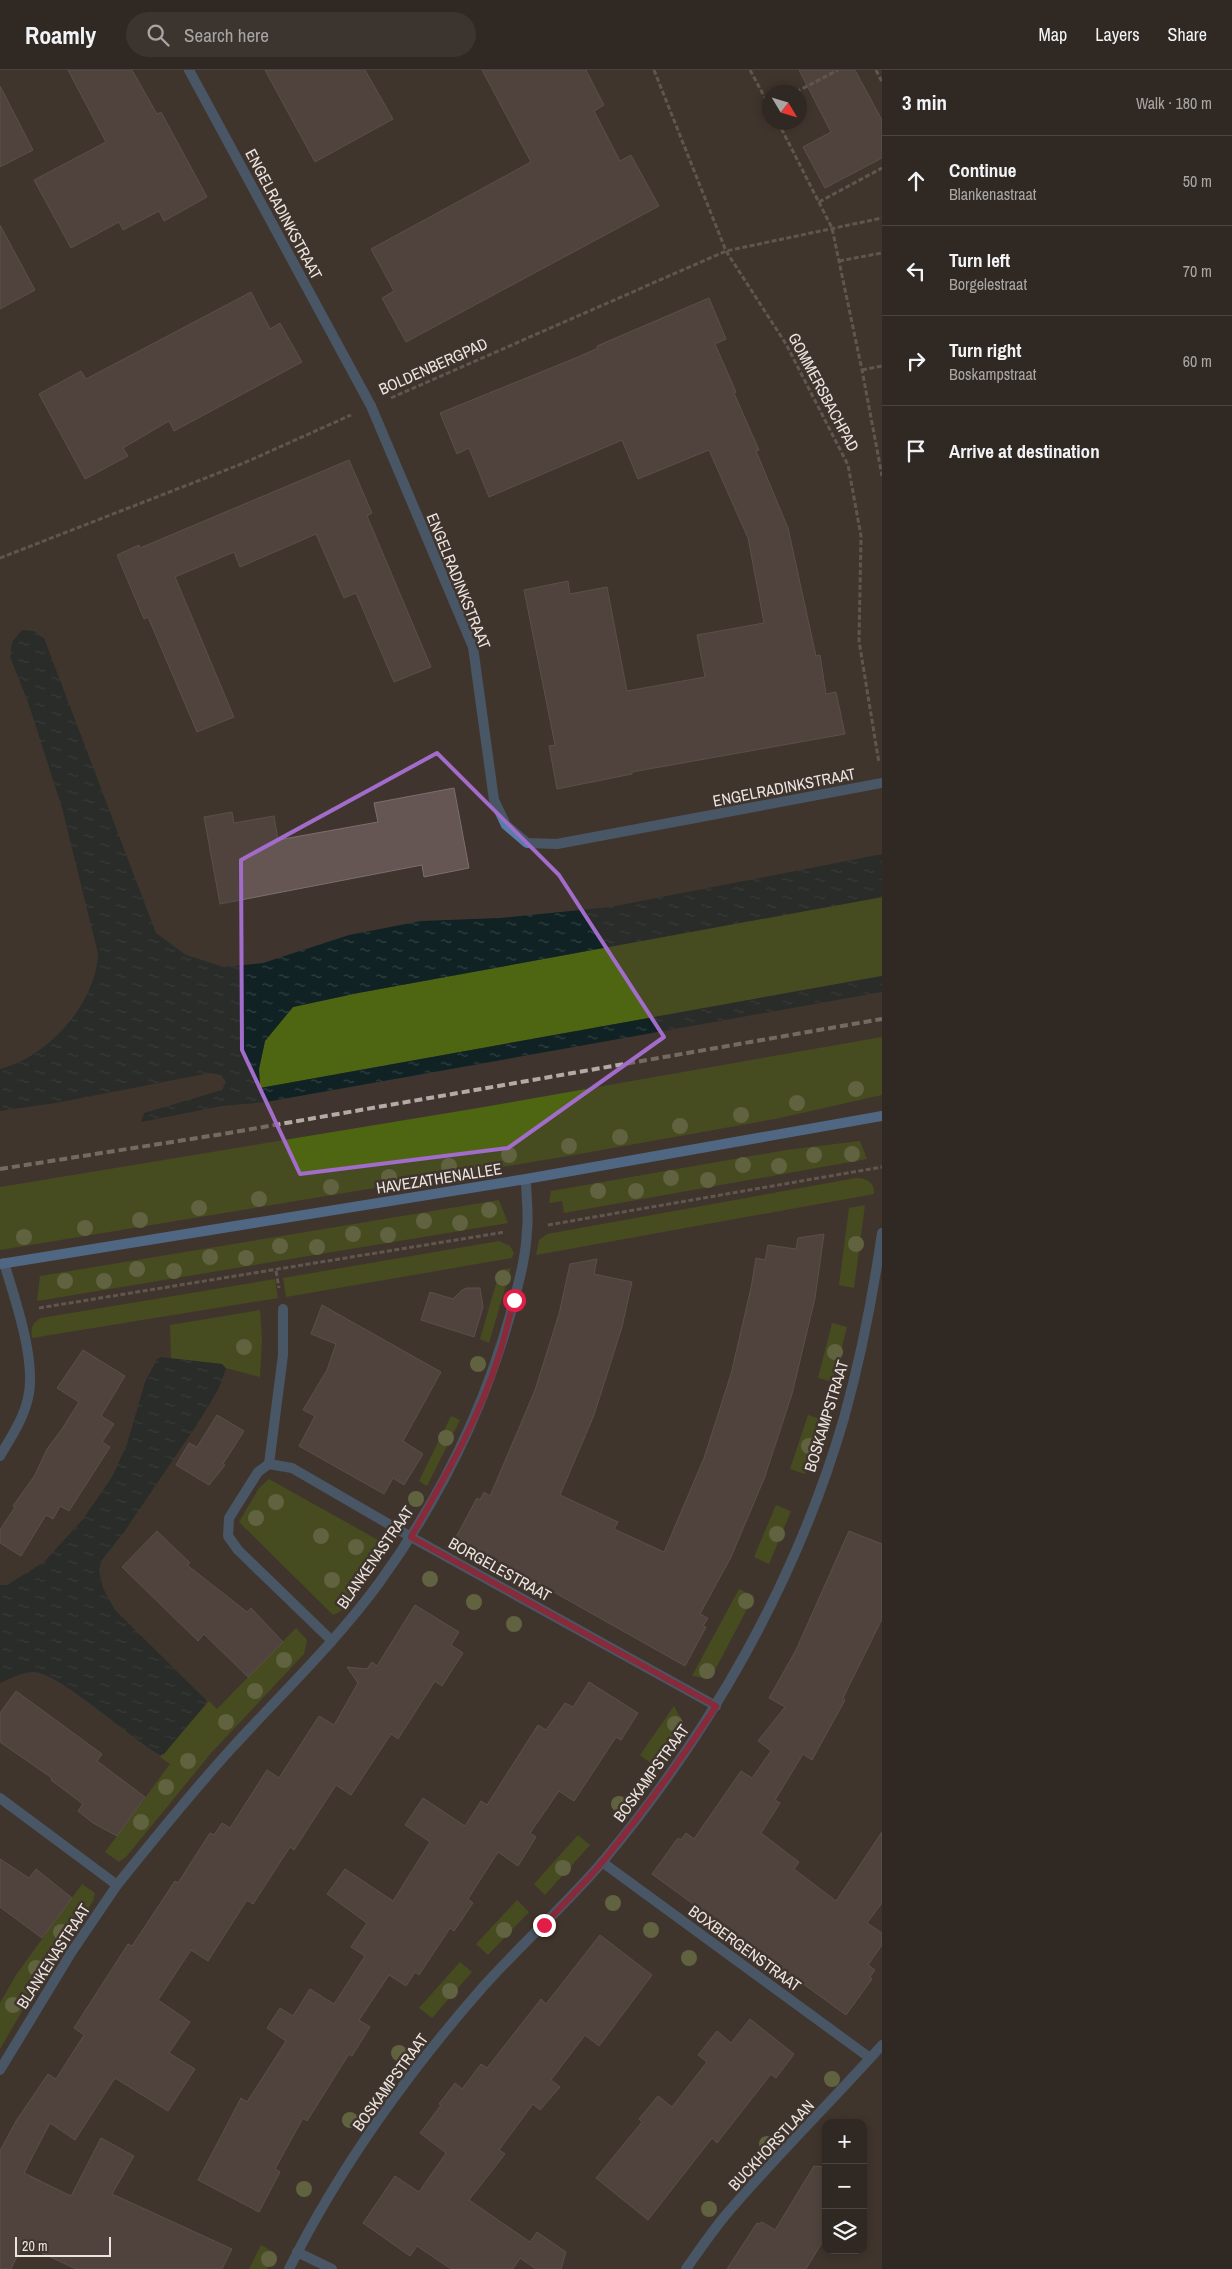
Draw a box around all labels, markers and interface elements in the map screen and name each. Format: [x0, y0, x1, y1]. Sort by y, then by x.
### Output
search box [126, 12, 476, 57]
text: Roamly [25, 19, 96, 51]
icon: search [144, 21, 172, 49]
text: Search here [184, 22, 269, 48]
text: Map [1039, 22, 1067, 47]
text: Layers [1095, 22, 1140, 47]
text: Share [1168, 22, 1207, 47]
north arrow [762, 85, 807, 130]
text: 3 min [902, 88, 947, 117]
text: Walk · 180 m [1136, 92, 1212, 114]
street label: ENGELRADINKSTRAAT [240, 145, 328, 283]
text: Continue [949, 157, 1017, 183]
icon: ahead [902, 167, 930, 195]
text: 50 m [1183, 170, 1212, 192]
text: Blankenastraat [949, 183, 1037, 205]
text: Turn left [949, 247, 1010, 273]
icon: left [902, 257, 930, 285]
text: 70 m [1183, 260, 1212, 282]
text: Borgelestraat [949, 273, 1027, 295]
street label: GOMMERSBACHPAD [783, 329, 865, 455]
street label: BOLDENBERGPAD [375, 332, 491, 400]
text: Turn right [949, 337, 1021, 363]
icon: right [902, 347, 930, 375]
text: 60 m [1183, 350, 1212, 372]
text: Boskampstraat [949, 363, 1037, 385]
icon: arrive [902, 437, 930, 465]
text: Arrive at destination [949, 438, 1100, 464]
street label: ENGELRADINKSTRAAT [422, 510, 496, 652]
street label: ENGELRADINKSTRAAT [711, 762, 857, 812]
street label: HAVEZATHENALLEE [374, 1157, 504, 1199]
route start [503, 1289, 526, 1312]
street label: BOSKAMPSTRAAT [799, 1357, 853, 1475]
street label: BLANKENASTRAAT [331, 1501, 419, 1613]
street label: BORGELESTRAAT [445, 1532, 555, 1606]
street label: BOSKAMPSTRAAT [608, 1720, 694, 1826]
street label: BLANKENASTRAAT [11, 1899, 95, 2013]
street label: BOXBERGENSTRAAT [684, 1900, 806, 1996]
route end [533, 1914, 556, 1937]
street label: BOSKAMPSTRAAT [347, 2029, 433, 2135]
street label: BUCKHORSTLAAN [723, 2095, 819, 2195]
map controls [822, 2119, 867, 2254]
button: + [822, 2119, 867, 2164]
button: − [822, 2164, 867, 2209]
button: layers [822, 2209, 867, 2254]
scale bar [15, 2234, 111, 2257]
text: 20 m [22, 2237, 48, 2255]

